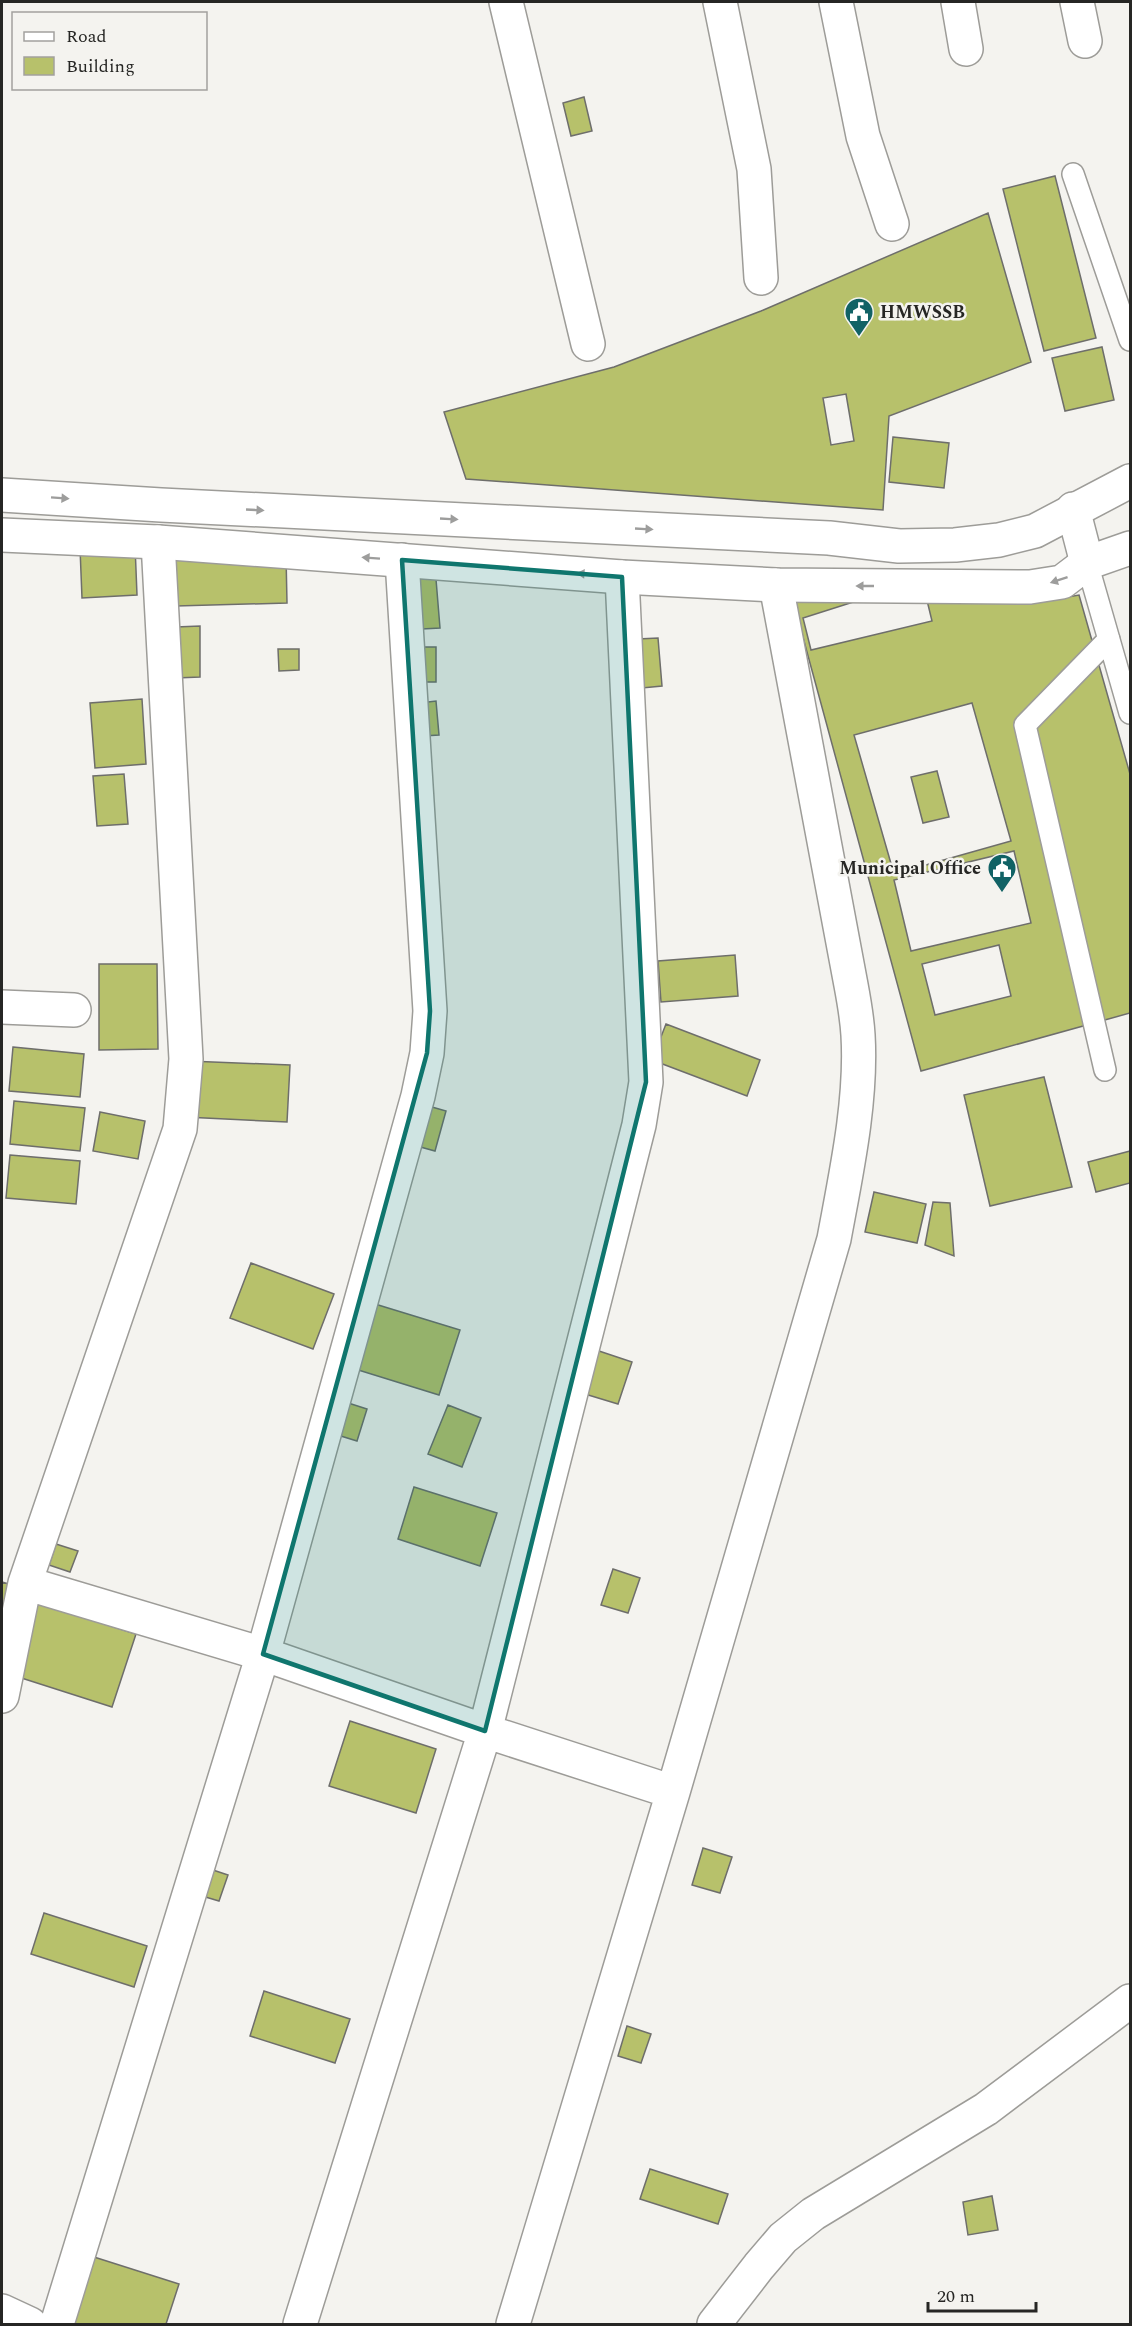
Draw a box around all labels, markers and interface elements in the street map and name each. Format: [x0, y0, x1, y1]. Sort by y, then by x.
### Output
legend [12, 12, 207, 90]
text: Road [66, 23, 107, 50]
text: Building [66, 53, 135, 80]
public building icon: HMWSSB [843, 296, 875, 338]
place label: HMWSSB [880, 299, 965, 326]
one-way arrow [50, 493, 69, 502]
one-way arrow [245, 505, 264, 514]
one-way arrow [440, 515, 459, 524]
one-way arrow [635, 524, 654, 534]
one-way arrow [361, 553, 380, 563]
one-way arrow [577, 569, 596, 579]
one-way arrow [1049, 576, 1067, 586]
one-way arrow [855, 581, 874, 591]
public building icon: Municipal Office [986, 852, 1018, 894]
place label: Municipal Office [839, 855, 981, 882]
scale bar [928, 2275, 1036, 2313]
text: 20 m [937, 2283, 975, 2310]

